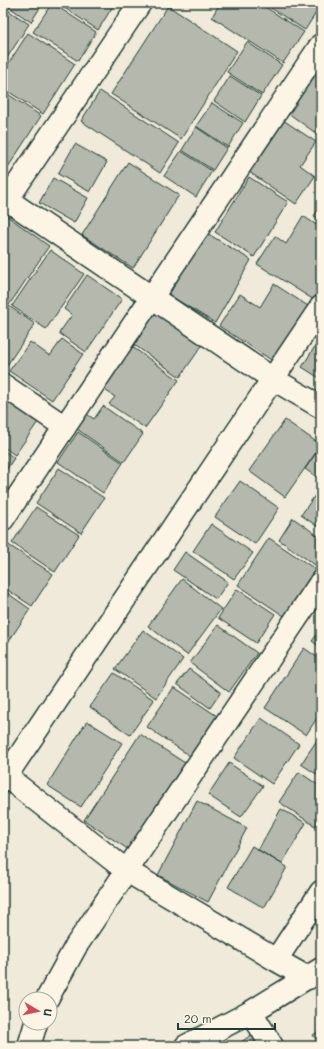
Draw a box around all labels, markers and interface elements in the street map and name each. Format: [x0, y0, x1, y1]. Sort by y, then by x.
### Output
north arrow [18, 991, 58, 1031]
scale bar [178, 1005, 275, 1031]
text: U [40, 1008, 56, 1018]
text: 20 m [184, 1010, 212, 1026]

